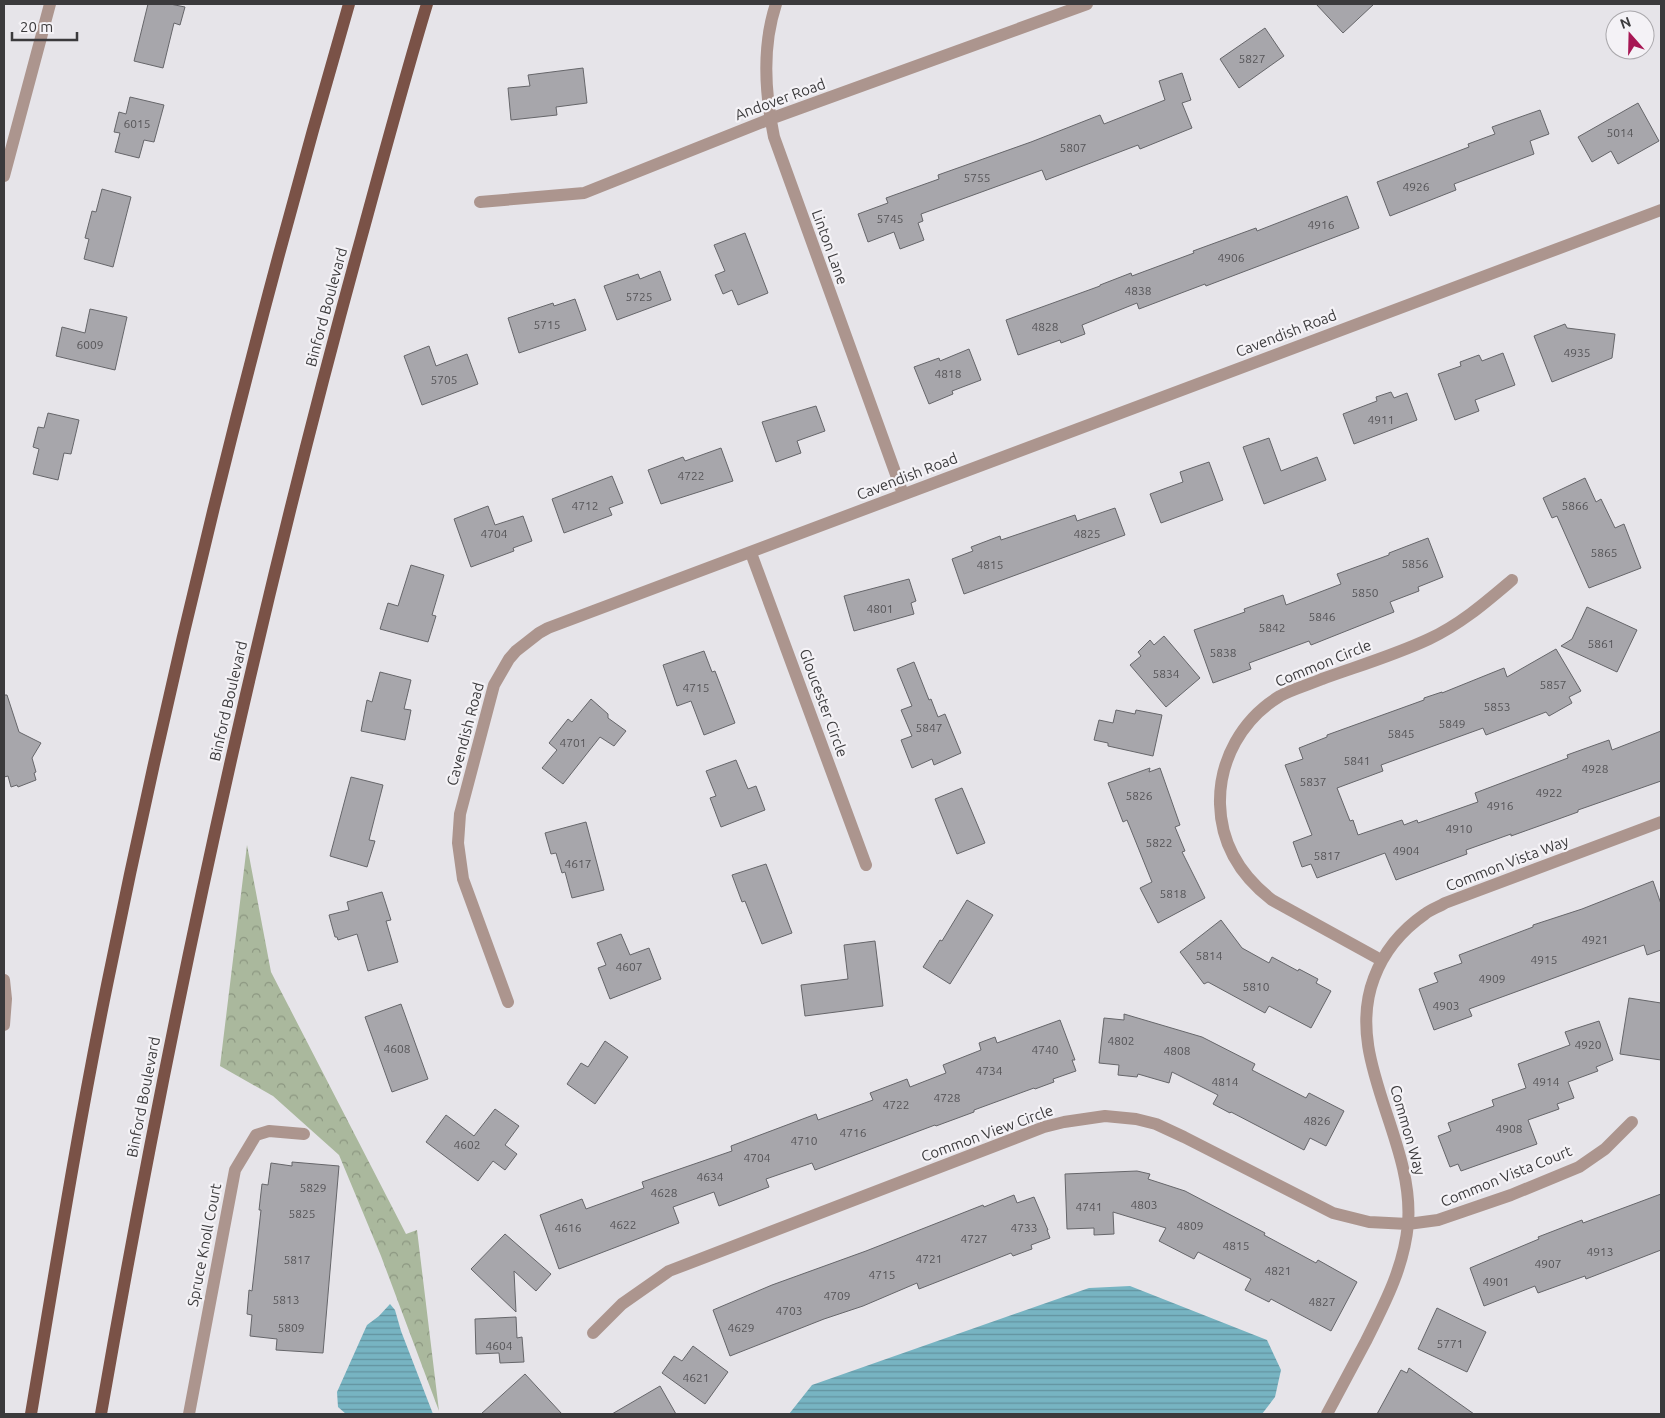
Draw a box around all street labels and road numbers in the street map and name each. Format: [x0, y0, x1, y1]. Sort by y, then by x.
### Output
street label: Andover Road [732, 75, 828, 123]
street label: Linton Lane [809, 207, 851, 287]
street label: Binford Boulevard [302, 246, 350, 368]
street label: Cavendish Road [1233, 306, 1339, 360]
street label: Cavendish Road [854, 449, 960, 503]
street label: Common Circle [1272, 636, 1374, 690]
street label: Binford Boulevard [206, 639, 250, 763]
street label: Gloucester Circle [797, 647, 851, 759]
street label: Cavendish Road [443, 680, 487, 788]
street label: Common Vista Way [1443, 832, 1571, 894]
street label: Binford Boulevard [123, 1035, 163, 1159]
street label: Common Way [1387, 1083, 1429, 1177]
street label: Common View Circle [919, 1101, 1055, 1165]
street label: Common Vista Court [1438, 1142, 1574, 1210]
street label: Spruce Knoll Court [184, 1182, 224, 1308]

